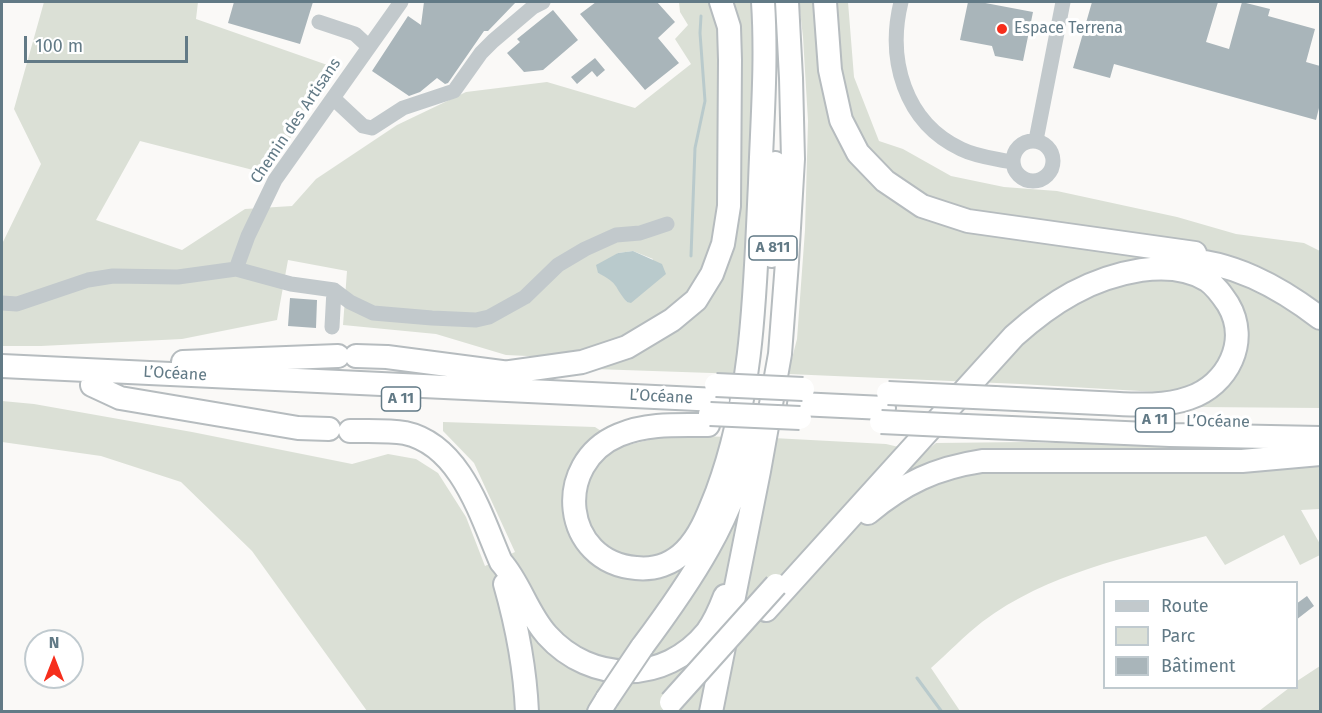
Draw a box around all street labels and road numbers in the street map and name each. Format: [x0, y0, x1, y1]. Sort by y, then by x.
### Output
street label: Chemin des Artisans [247, 55, 345, 187]
road number: A 811 [749, 236, 797, 260]
street label: L’Océane [143, 363, 207, 385]
street label: L’Océane [629, 386, 693, 408]
road number: A 11 [382, 387, 420, 411]
road number: A 11 [1136, 408, 1174, 432]
street label: L’Océane [1186, 412, 1250, 432]

